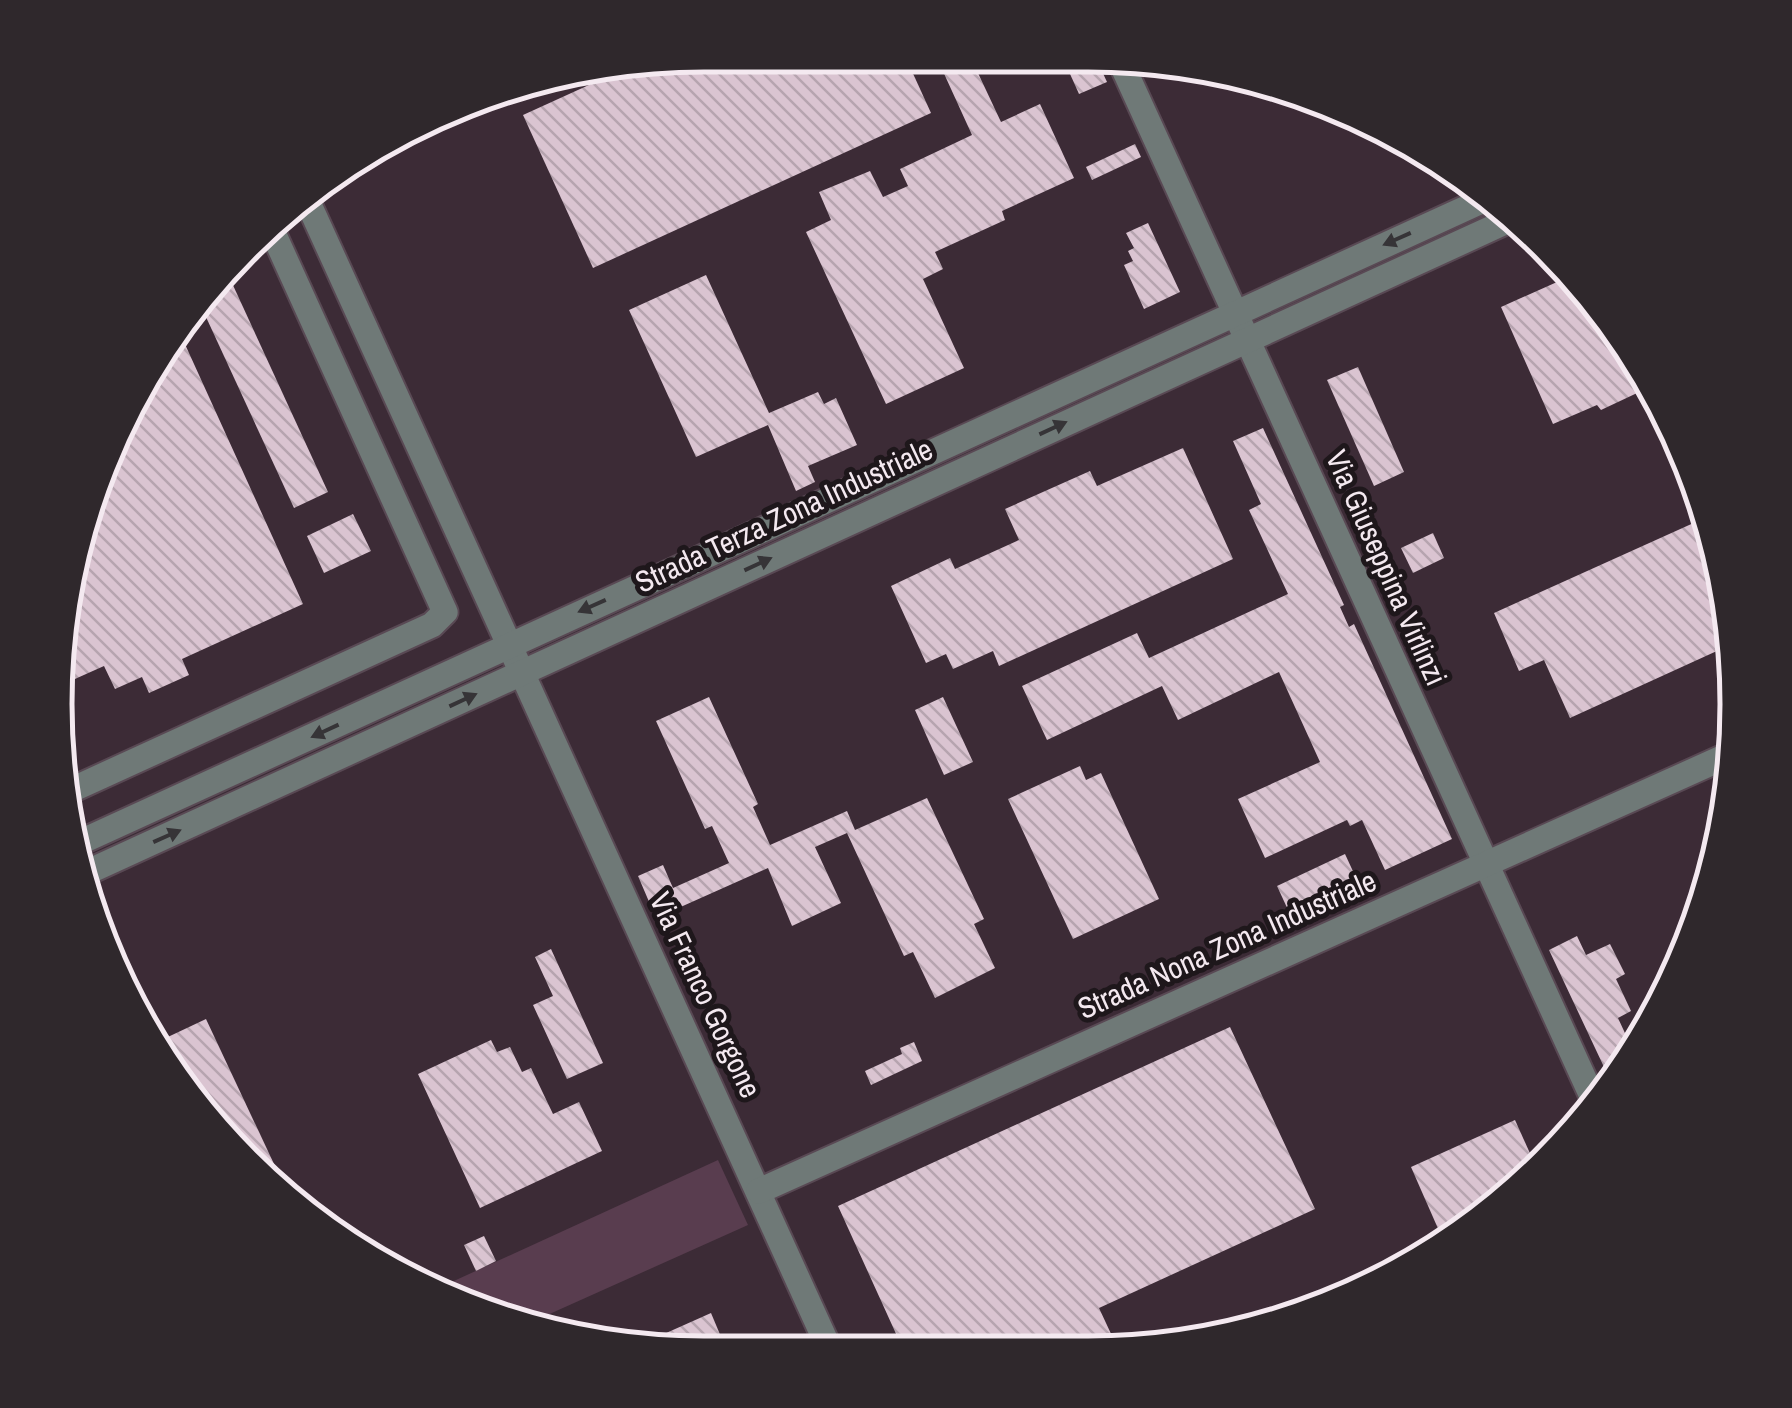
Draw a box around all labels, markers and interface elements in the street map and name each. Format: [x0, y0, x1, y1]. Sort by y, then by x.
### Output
one-way arrow [1382, 231, 1412, 247]
one-way arrow [1038, 420, 1068, 436]
street label: Strada Terza Zona Industriale [628, 429, 939, 602]
street label: Via Giuseppina Virlinzi [1317, 444, 1457, 692]
one-way arrow [744, 555, 773, 572]
one-way arrow [577, 598, 606, 615]
one-way arrow [449, 691, 478, 708]
one-way arrow [310, 722, 339, 739]
one-way arrow [153, 827, 182, 844]
street label: Strada Nona Zona Industriale [1071, 860, 1382, 1028]
street label: Via Franco Gorgone [641, 885, 771, 1104]

